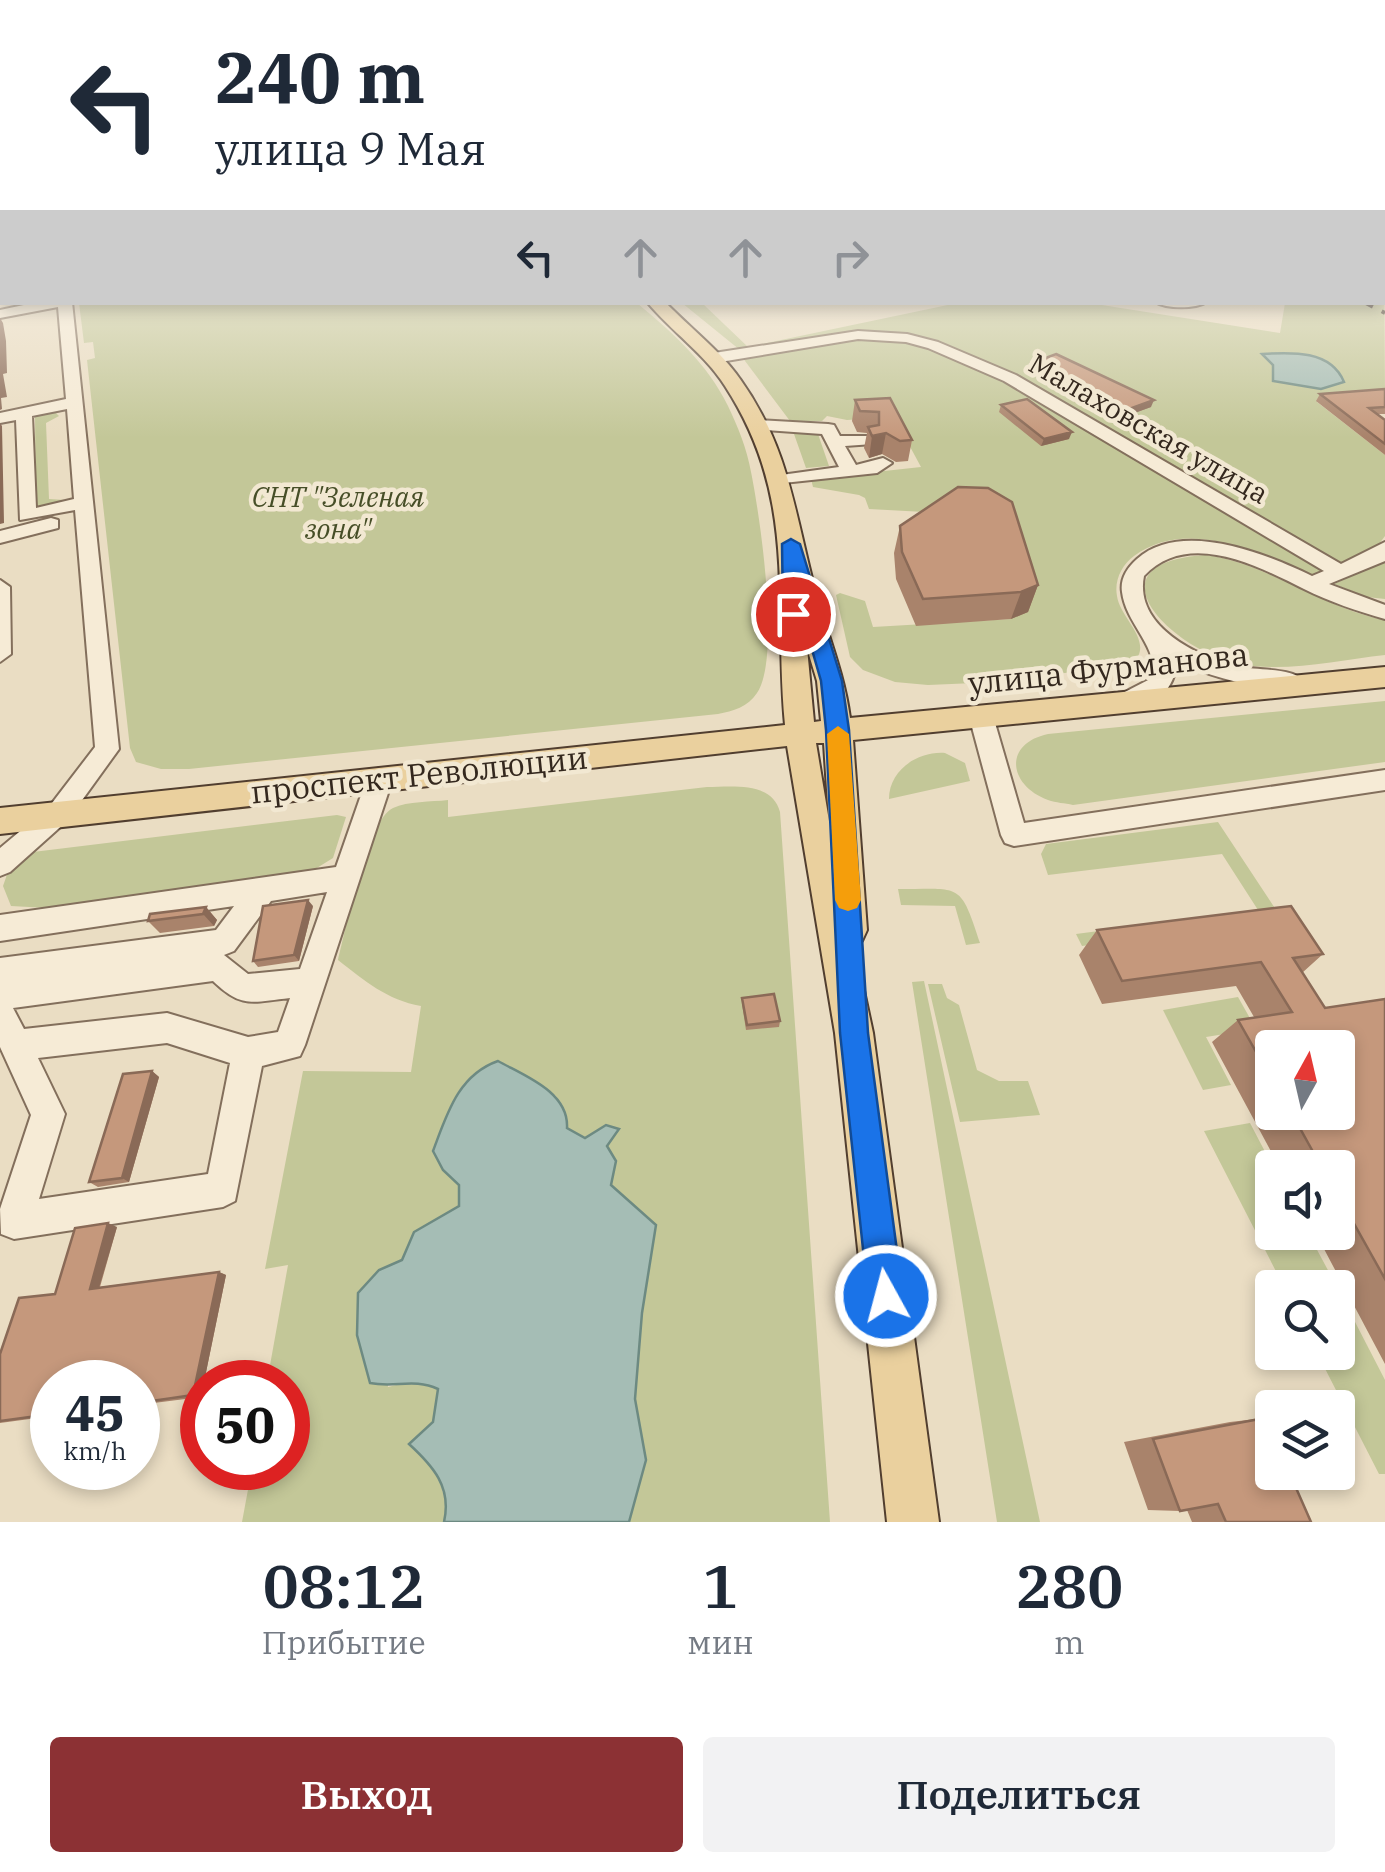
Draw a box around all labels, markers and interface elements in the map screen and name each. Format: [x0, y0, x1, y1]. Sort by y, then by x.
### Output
text: 240 m [215, 31, 425, 122]
icon: left [50, 40, 180, 170]
text: улица 9 Мая [215, 119, 486, 177]
icon: left [508, 230, 563, 285]
icon: ahead [613, 230, 668, 285]
icon: ahead [718, 230, 773, 285]
icon: right [823, 230, 878, 285]
street label: Малаховская улица [1023, 344, 1275, 512]
park label: СНТ "Зеленая зона" [252, 478, 425, 547]
pin [751, 572, 836, 657]
icon: arrive [766, 587, 821, 642]
street label: улица Фурманова [966, 632, 1250, 704]
street label: проспект Революции [248, 735, 590, 813]
north arrow [1255, 1030, 1355, 1130]
map controls [1255, 1030, 1355, 1490]
button: sound [1255, 1150, 1355, 1250]
position arrow [834, 1244, 938, 1348]
button: search [1255, 1270, 1355, 1370]
speed limit sign: 50 [180, 1360, 310, 1490]
text: 45 [65, 1380, 125, 1445]
button: layers [1255, 1390, 1355, 1490]
text: km/h [63, 1434, 127, 1467]
text: 08:12 [263, 1546, 425, 1625]
text: 1 [703, 1546, 739, 1625]
text: 280 [1015, 1546, 1123, 1625]
text: Прибытие [262, 1621, 426, 1663]
text: мин [687, 1621, 754, 1663]
text: m [1054, 1621, 1085, 1663]
button: Выход [50, 1737, 683, 1852]
button: Поделиться [703, 1737, 1335, 1852]

